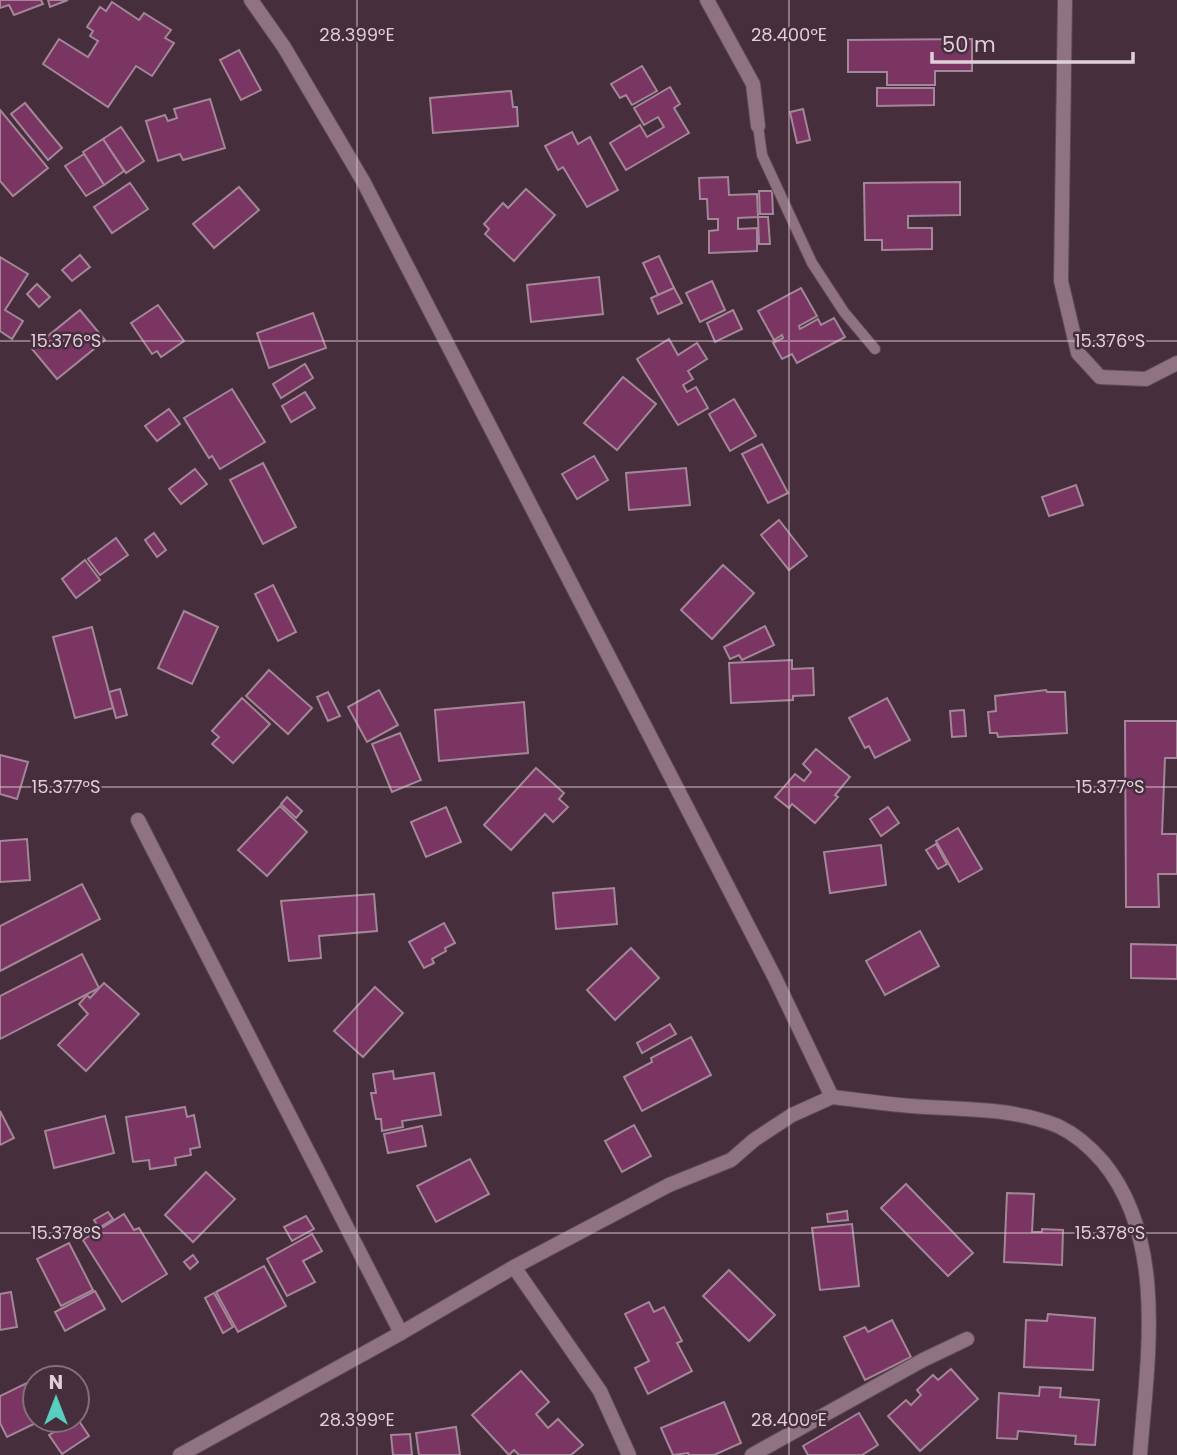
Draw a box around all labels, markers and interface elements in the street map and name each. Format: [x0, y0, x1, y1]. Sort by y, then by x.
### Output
scale bar [932, 21, 1133, 65]
text: 28.399°E [319, 22, 395, 47]
text: 28.400°E [751, 22, 827, 47]
text: 50 m [942, 30, 996, 59]
text: 15.376°S [31, 328, 101, 353]
text: 15.376°S [1075, 328, 1145, 353]
text: 15.377°S [31, 774, 101, 799]
text: 15.377°S [1075, 774, 1145, 799]
text: 15.378°S [31, 1220, 101, 1245]
text: 15.378°S [1075, 1220, 1145, 1245]
north arrow [21, 1364, 91, 1434]
text: N [49, 1369, 63, 1396]
text: 28.399°E [319, 1407, 395, 1432]
text: 28.400°E [751, 1407, 827, 1432]

